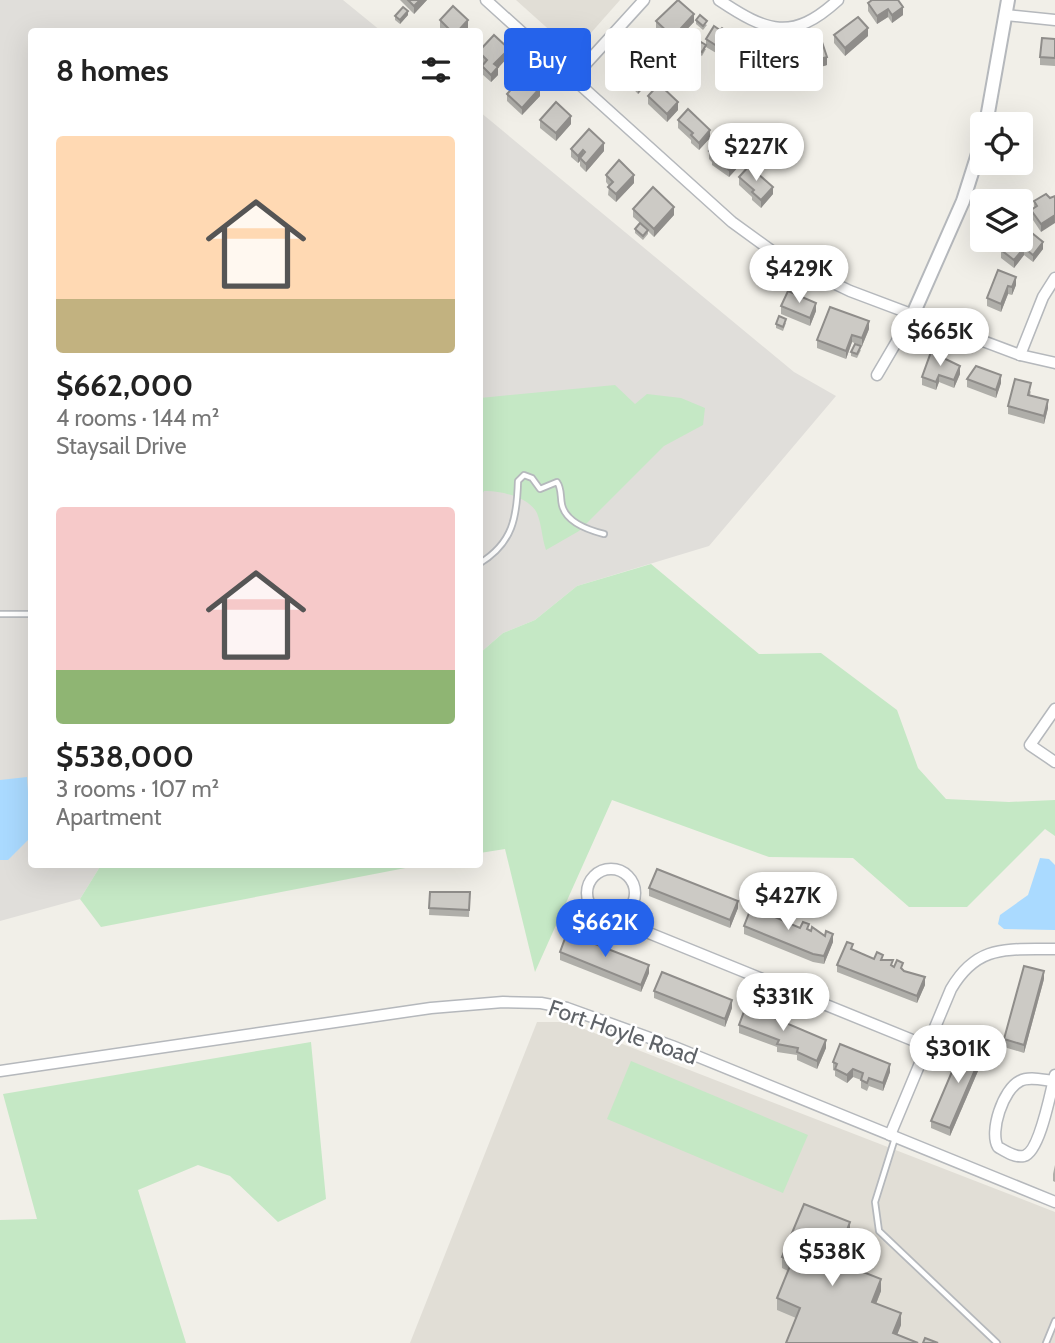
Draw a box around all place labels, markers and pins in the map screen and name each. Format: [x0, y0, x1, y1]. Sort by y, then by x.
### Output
pin: $227K [707, 124, 805, 183]
pin: $429K [750, 246, 848, 305]
pin: $665K [891, 308, 989, 368]
pin: $427K [739, 872, 837, 932]
pin: $662K [556, 900, 654, 959]
pin: $331K [734, 974, 832, 1033]
pin: $301K [909, 1026, 1007, 1085]
pin: $538K [783, 1228, 881, 1288]

